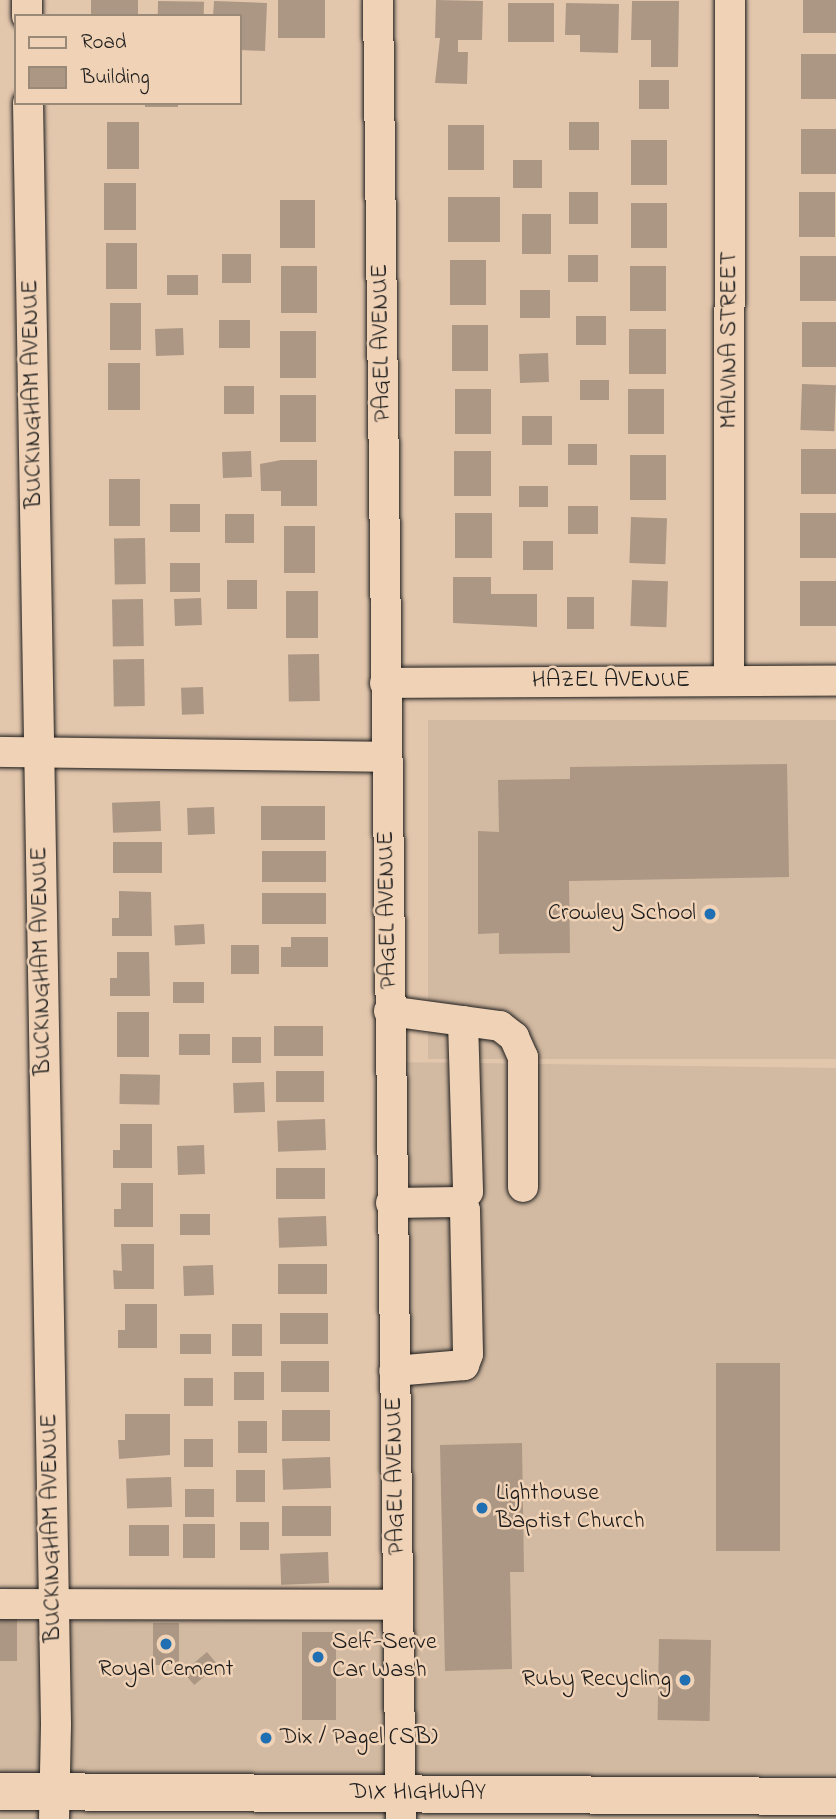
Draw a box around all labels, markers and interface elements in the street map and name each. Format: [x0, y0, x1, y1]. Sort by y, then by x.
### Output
legend [14, 14, 242, 105]
text: Road [81, 28, 127, 58]
text: Building [81, 63, 150, 93]
street label: MALVINA STREET [716, 251, 744, 429]
street label: PAGEL AVENUE [366, 264, 398, 422]
street label: BUCKINGHAM AVENUE [17, 279, 49, 509]
street label: HAZEL AVENUE [532, 667, 690, 695]
street label: PAGEL AVENUE [372, 831, 404, 989]
street label: BUCKINGHAM AVENUE [26, 846, 58, 1076]
place label: Crowley School [548, 900, 696, 928]
marker: Crowley School [702, 906, 718, 922]
street label: PAGEL AVENUE [380, 1397, 412, 1555]
street label: BUCKINGHAM AVENUE [36, 1413, 68, 1643]
place label: Lighthouse Baptist Church [496, 1480, 645, 1536]
marker: Lighthouse Baptist Church [474, 1500, 490, 1516]
place label: Self-Serve Car Wash [332, 1629, 437, 1685]
marker: Royal Cement [158, 1636, 174, 1652]
marker: Self-Serve Car Wash [310, 1649, 326, 1665]
place label: Royal Cement [98, 1656, 234, 1684]
place label: Ruby Recycling [522, 1666, 671, 1694]
marker: Ruby Recycling [677, 1672, 693, 1688]
place label: Dix / Pagel (SB) [280, 1724, 438, 1752]
marker: Dix / Pagel (SB) [258, 1730, 274, 1746]
street label: DIX HIGHWAY [350, 1779, 486, 1807]

